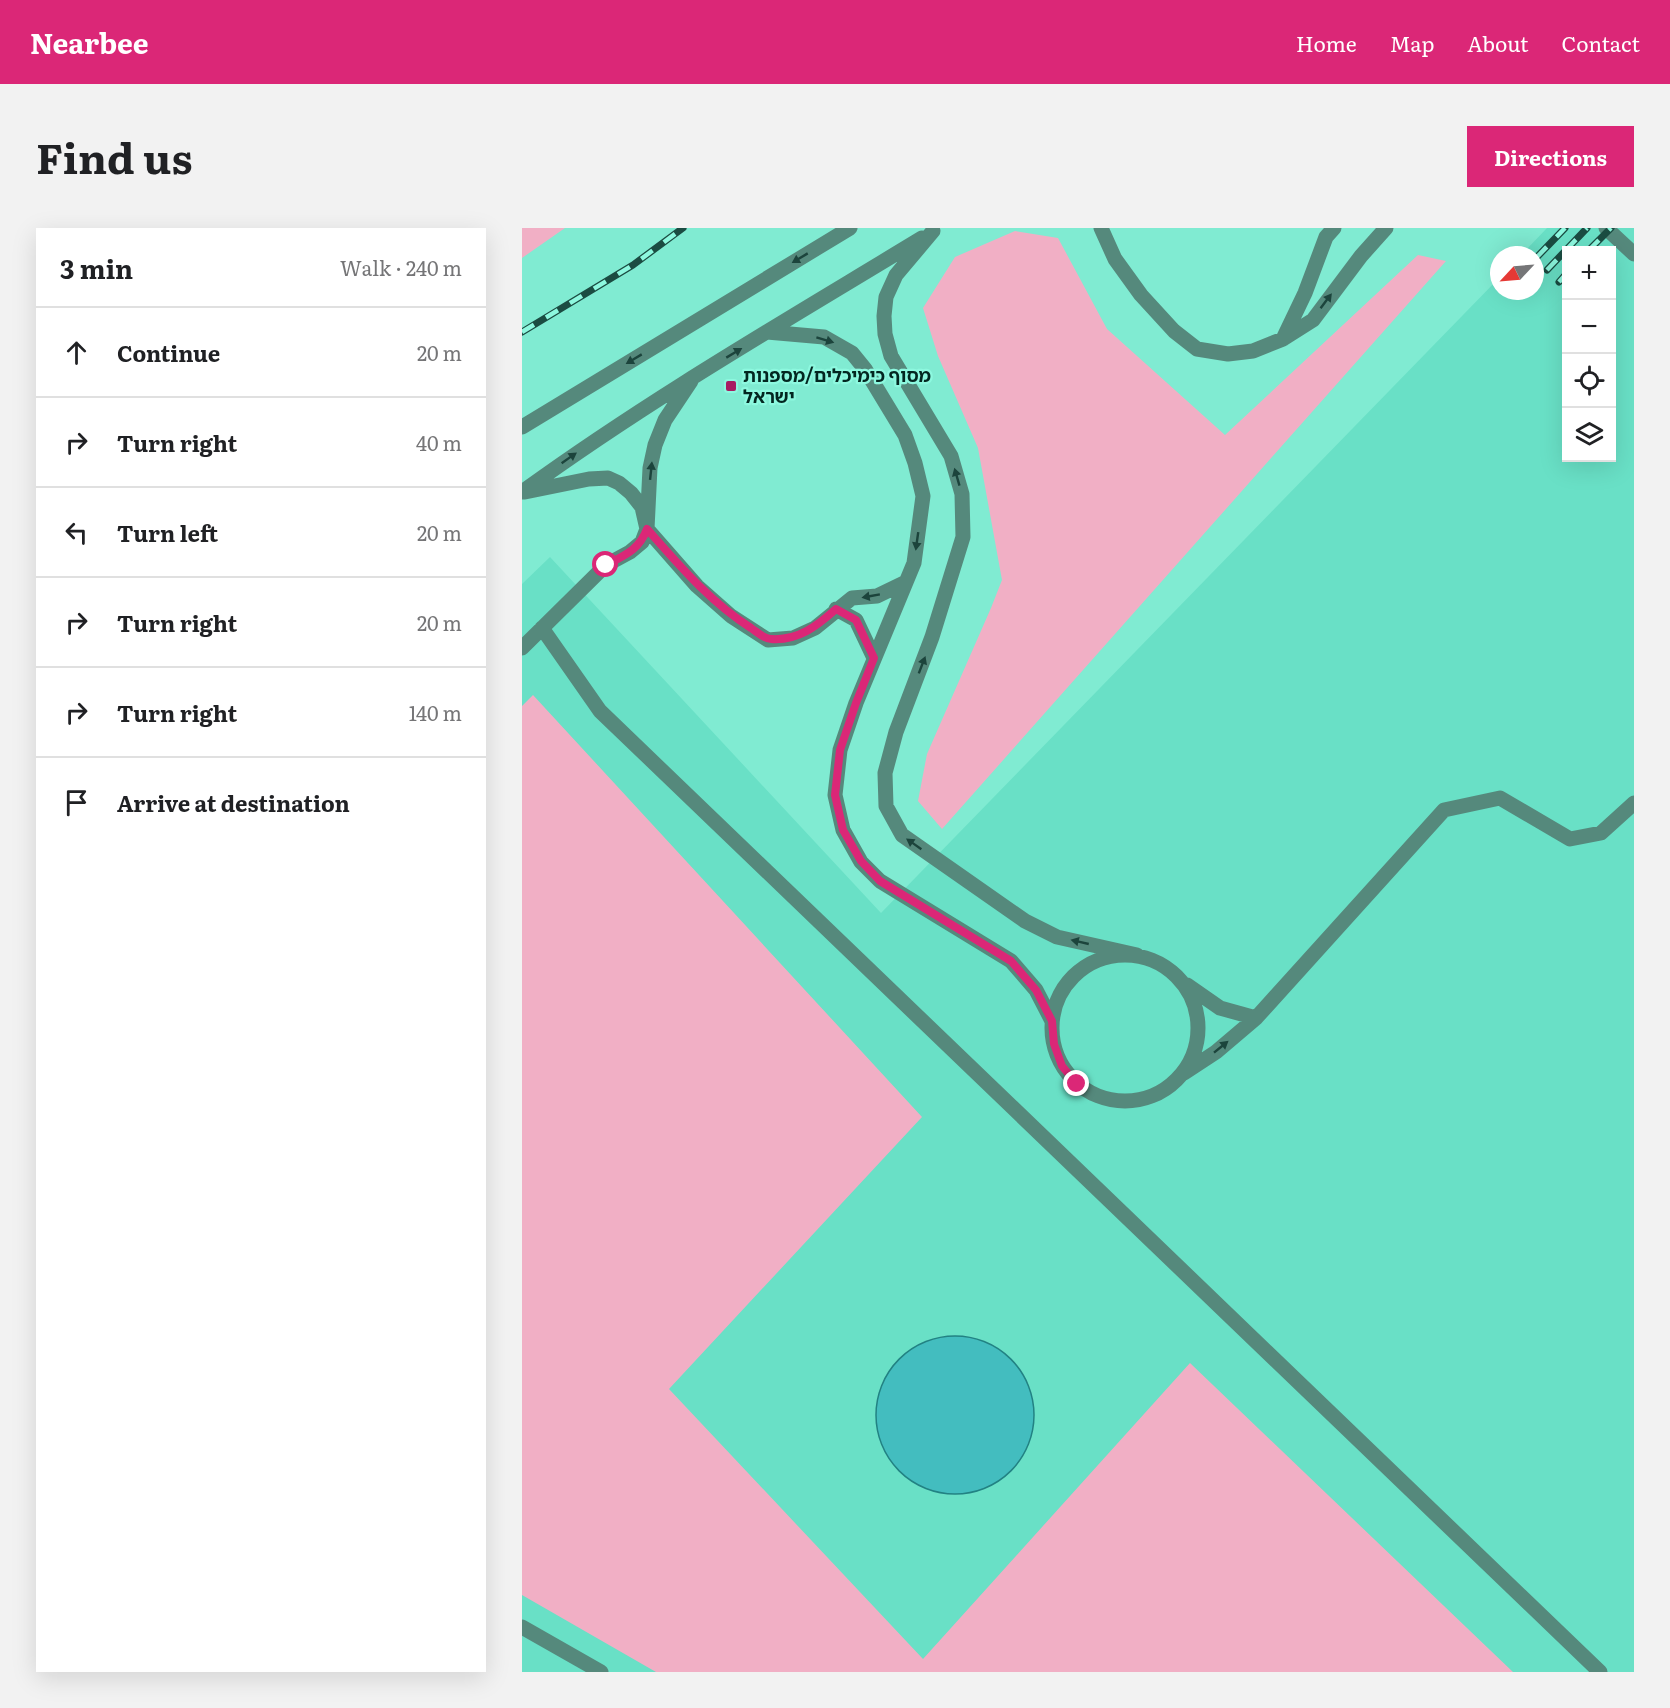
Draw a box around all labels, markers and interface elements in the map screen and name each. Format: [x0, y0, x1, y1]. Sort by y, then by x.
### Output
text: Nearbee [30, 21, 149, 63]
text: Home [1296, 27, 1357, 58]
text: Map [1390, 27, 1434, 58]
text: About [1467, 27, 1529, 58]
text: Contact [1562, 27, 1640, 58]
text: Find us [36, 125, 193, 187]
button: Directions [1467, 126, 1634, 187]
north arrow [1490, 246, 1544, 300]
map controls [1562, 246, 1616, 462]
button: + [1562, 246, 1616, 300]
text: 3 min [60, 248, 133, 287]
text: Walk · 240 m [340, 252, 462, 282]
one-way arrow [792, 253, 808, 264]
one-way arrow [1320, 293, 1333, 309]
button: − [1562, 300, 1616, 354]
icon: ahead [60, 336, 93, 369]
text: Continue [117, 336, 220, 369]
one-way arrow [816, 336, 834, 345]
text: 20 m [417, 337, 462, 367]
one-way arrow [726, 347, 742, 358]
one-way arrow [626, 354, 642, 365]
button: locate [1562, 354, 1616, 408]
place label: מסוף כימיכלים/מספנות ישראל [743, 361, 931, 409]
marker: מסוף כימיכלים/מספנות ישראל [724, 379, 738, 393]
button: layers [1562, 408, 1616, 462]
icon: right [60, 426, 93, 459]
text: Turn right [117, 426, 237, 459]
text: 40 m [416, 427, 462, 457]
one-way arrow [561, 452, 577, 464]
one-way arrow [646, 461, 655, 480]
one-way arrow [952, 468, 962, 486]
icon: left [60, 516, 93, 549]
text: Turn left [117, 516, 218, 549]
text: 20 m [417, 517, 462, 547]
one-way arrow [912, 531, 921, 550]
route start [592, 551, 618, 577]
one-way arrow [861, 592, 880, 601]
icon: right [60, 606, 93, 639]
text: Turn right [117, 606, 237, 639]
text: 20 m [417, 607, 462, 637]
one-way arrow [918, 656, 927, 674]
icon: right [60, 696, 93, 729]
text: Turn right [117, 696, 237, 729]
text: 140 m [409, 697, 462, 727]
icon: arrive [60, 786, 93, 819]
text: Arrive at destination [117, 786, 350, 819]
one-way arrow [906, 838, 922, 850]
one-way arrow [1071, 937, 1089, 947]
one-way arrow [1214, 1042, 1229, 1054]
route end [1063, 1070, 1089, 1096]

